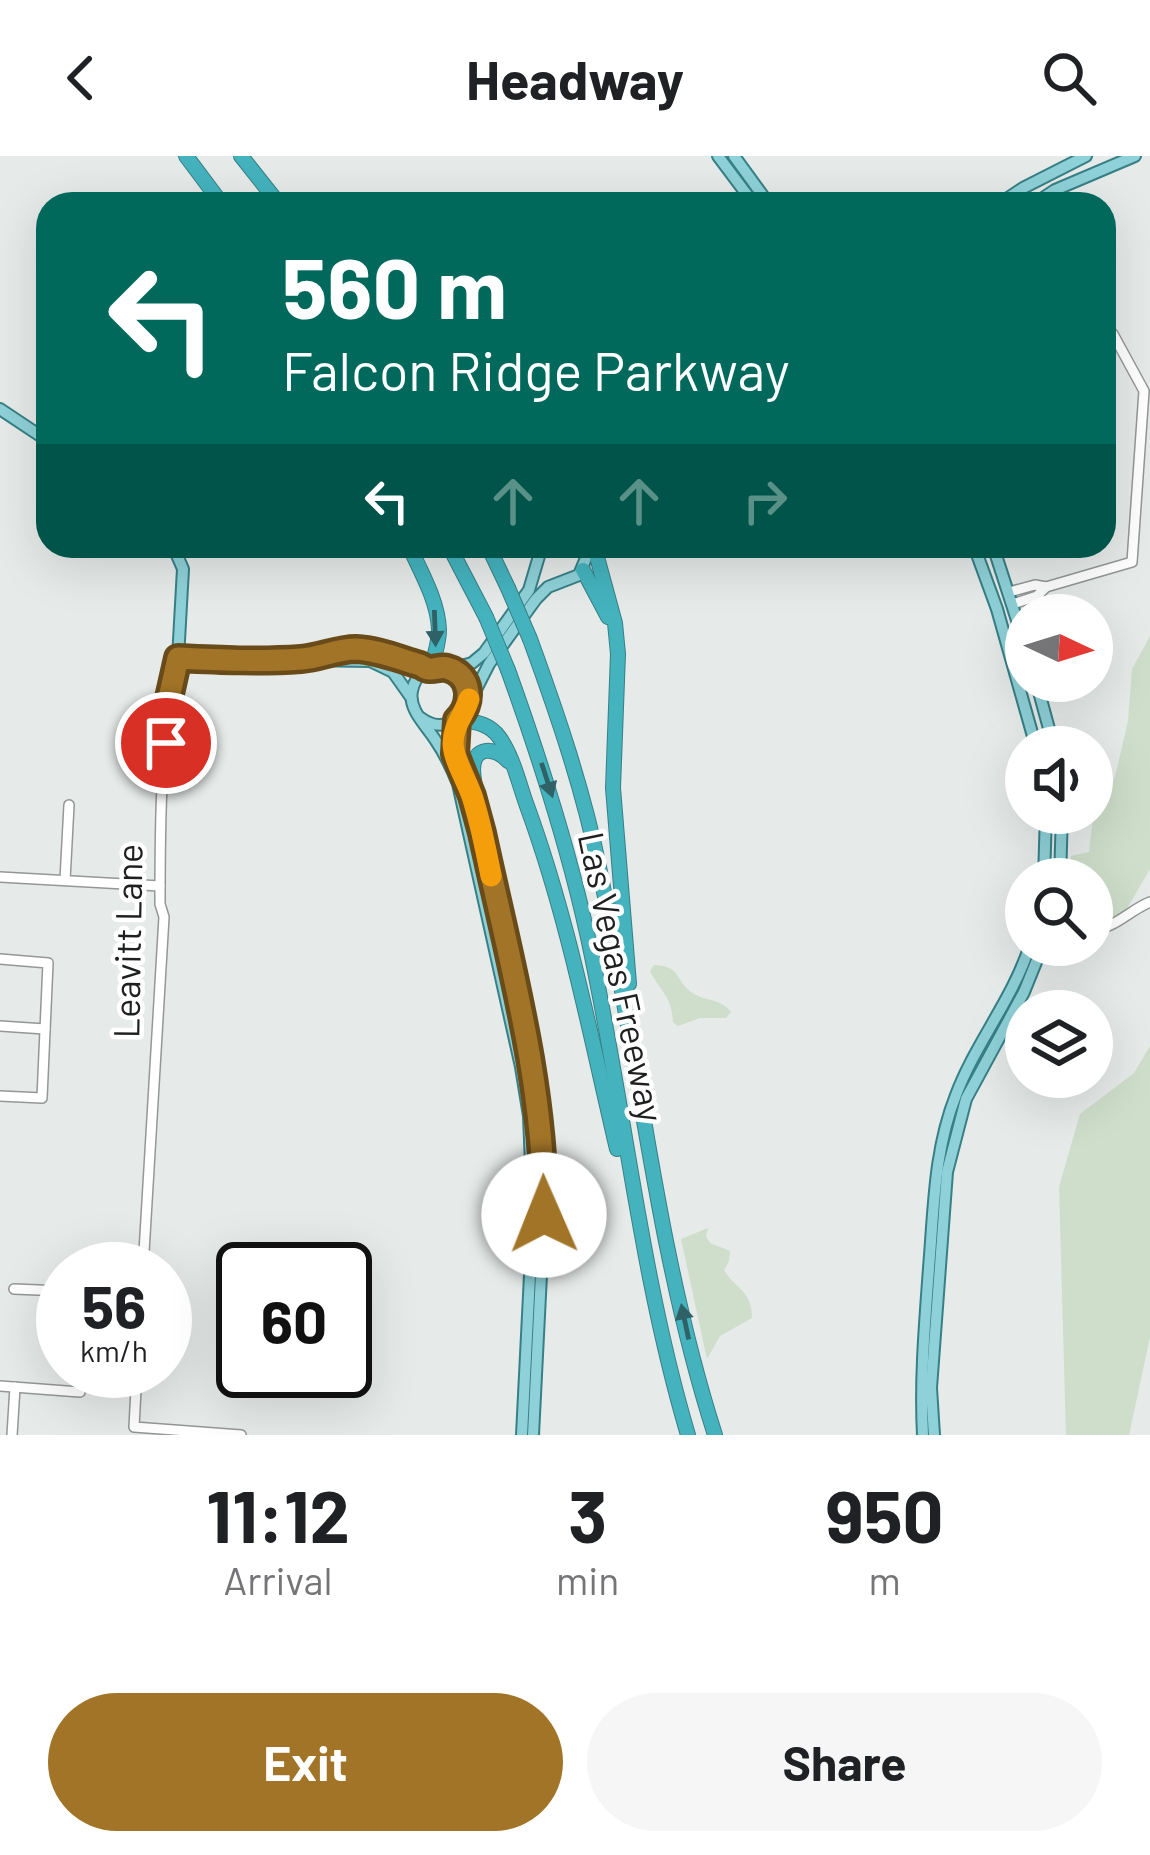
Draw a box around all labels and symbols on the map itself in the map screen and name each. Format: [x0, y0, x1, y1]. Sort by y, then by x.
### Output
north arrow [1005, 594, 1113, 702]
one-way arrow [426, 610, 445, 648]
pin [115, 692, 217, 794]
one-way arrow [538, 762, 557, 799]
street label: Las Vegas Freeway [571, 828, 674, 1126]
street label: Leavitt Lane [103, 843, 150, 1039]
position arrow [481, 1152, 607, 1278]
speed limit sign: 60 [216, 1242, 372, 1398]
one-way arrow [674, 1303, 693, 1341]

